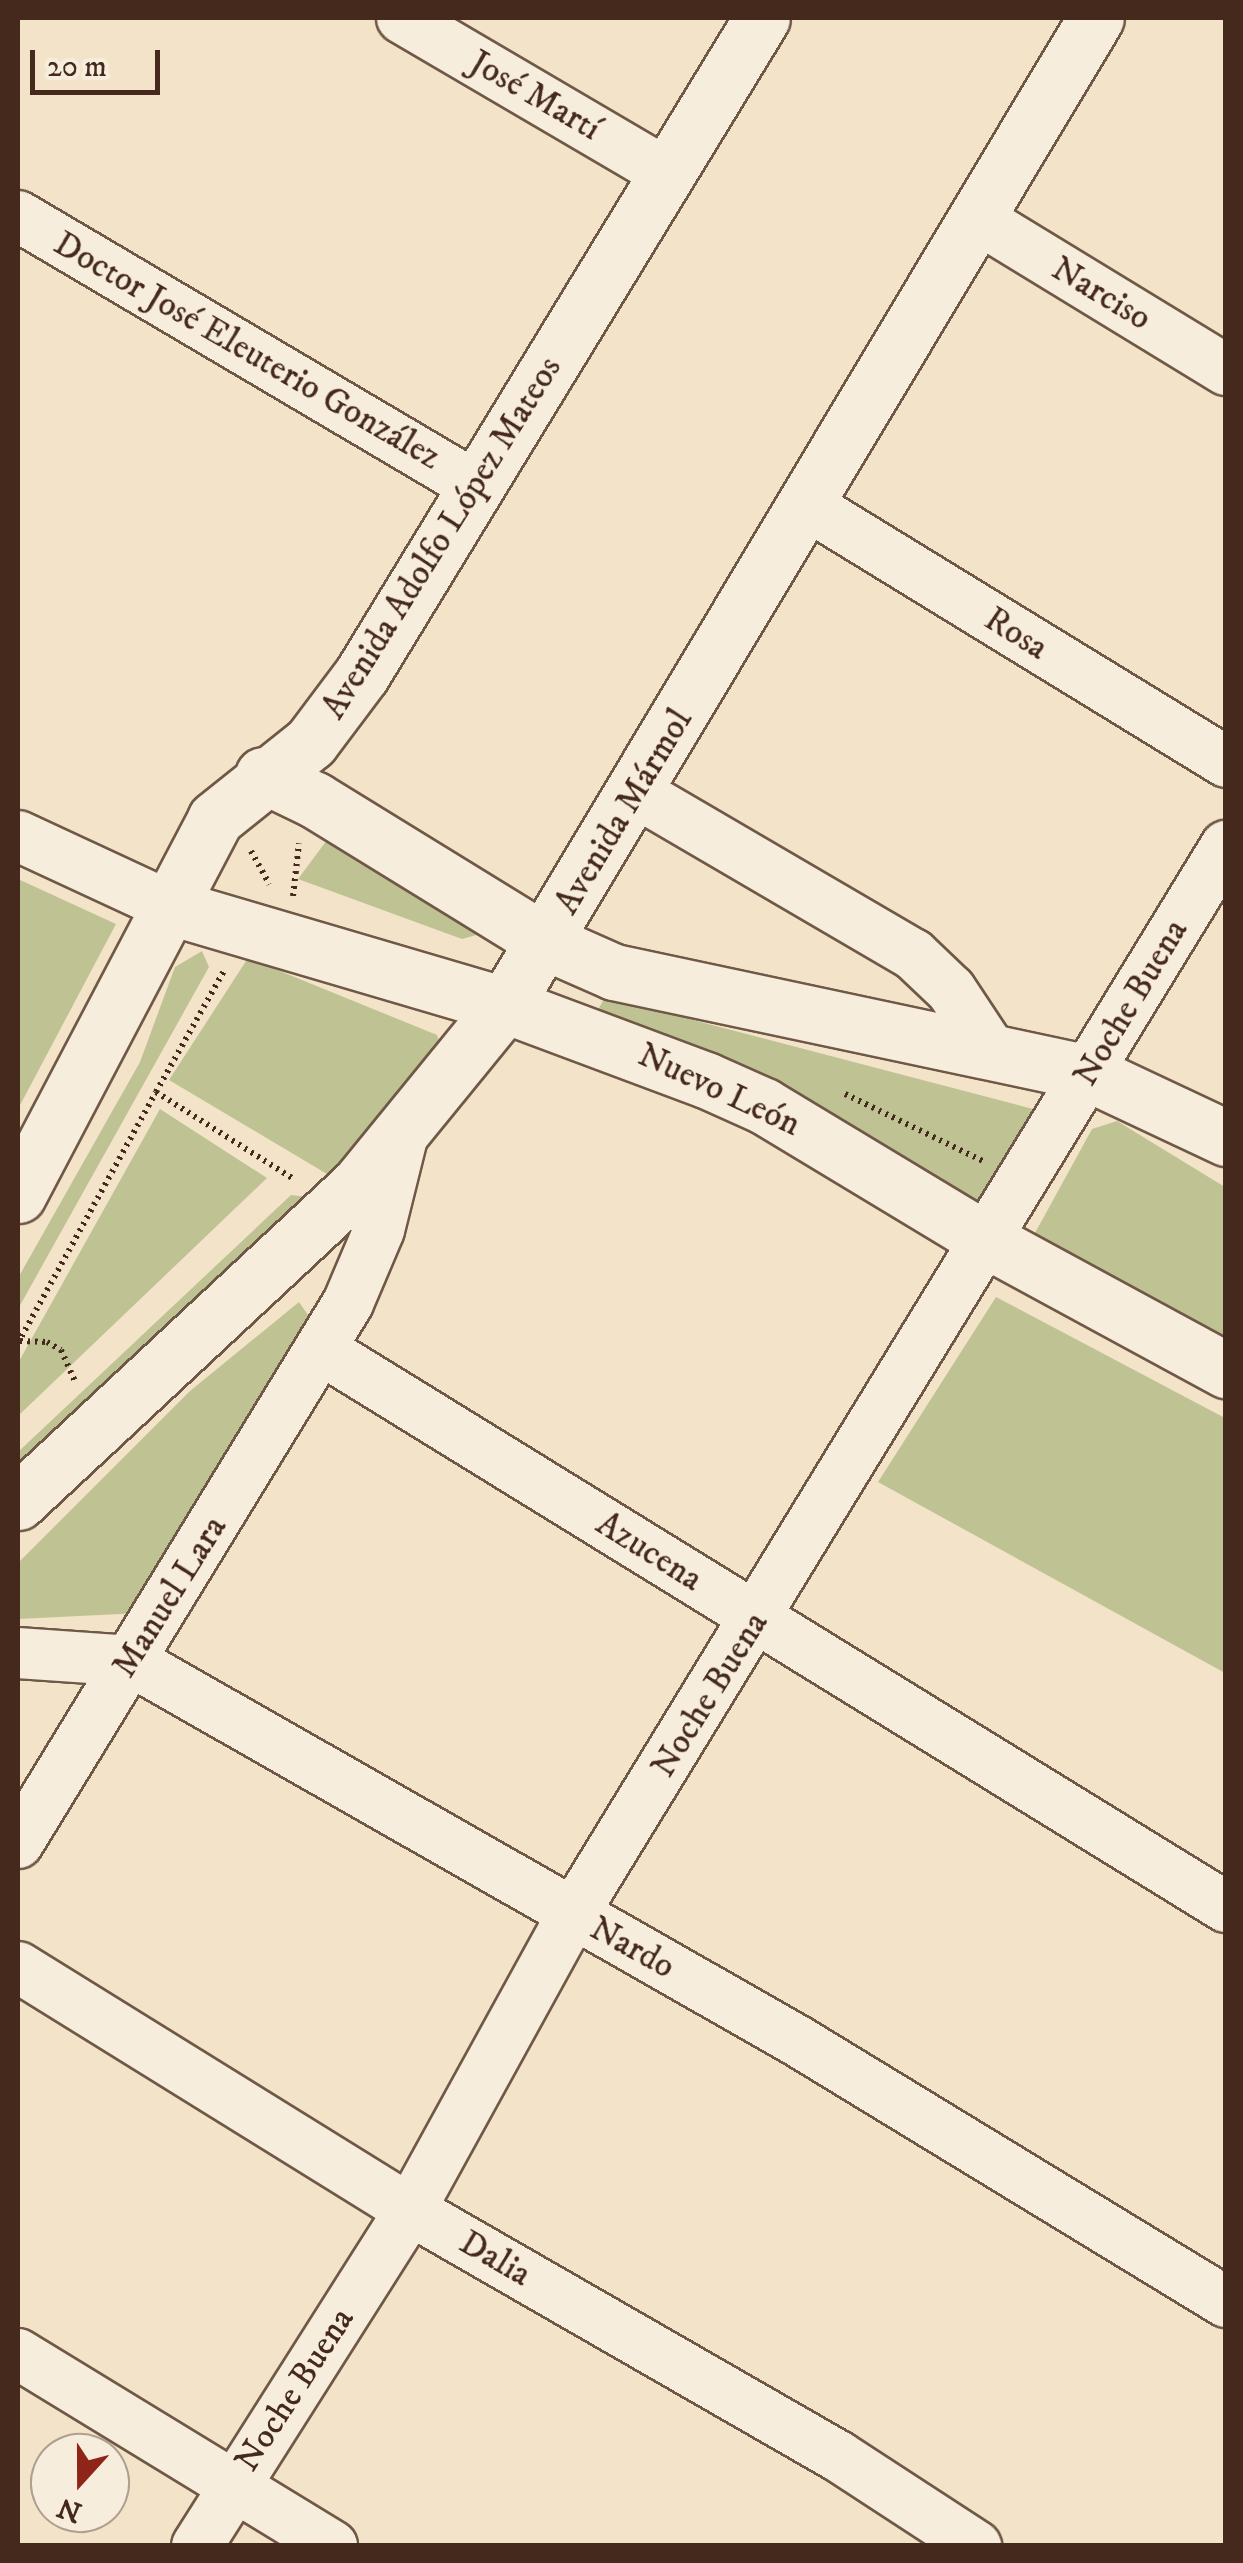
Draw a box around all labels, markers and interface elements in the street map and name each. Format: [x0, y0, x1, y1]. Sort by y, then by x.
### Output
scale bar [35, 30, 165, 92]
street label: José Martí [462, 42, 608, 150]
text: 20 m [47, 49, 107, 86]
street label: Doctor José Eleuterio González [46, 223, 448, 479]
street label: Narciso [1044, 248, 1158, 340]
street label: Avenida Adolfo López Mateos [313, 349, 571, 727]
street label: Rosa [977, 599, 1055, 669]
street label: Avenida Mármol [546, 702, 702, 922]
street label: Noche Buena [1065, 912, 1197, 1094]
street label: Nuevo León [631, 1034, 807, 1146]
street label: Azucena [588, 1503, 710, 1601]
street label: Manuel Lara [104, 1509, 236, 1685]
street label: Noche Buena [643, 1605, 777, 1785]
street label: Nardo [582, 1908, 682, 1988]
street label: Dalia [452, 2222, 538, 2296]
street label: Noche Buena [226, 2300, 364, 2480]
north arrow [30, 2433, 130, 2533]
text: N [53, 2489, 87, 2530]

